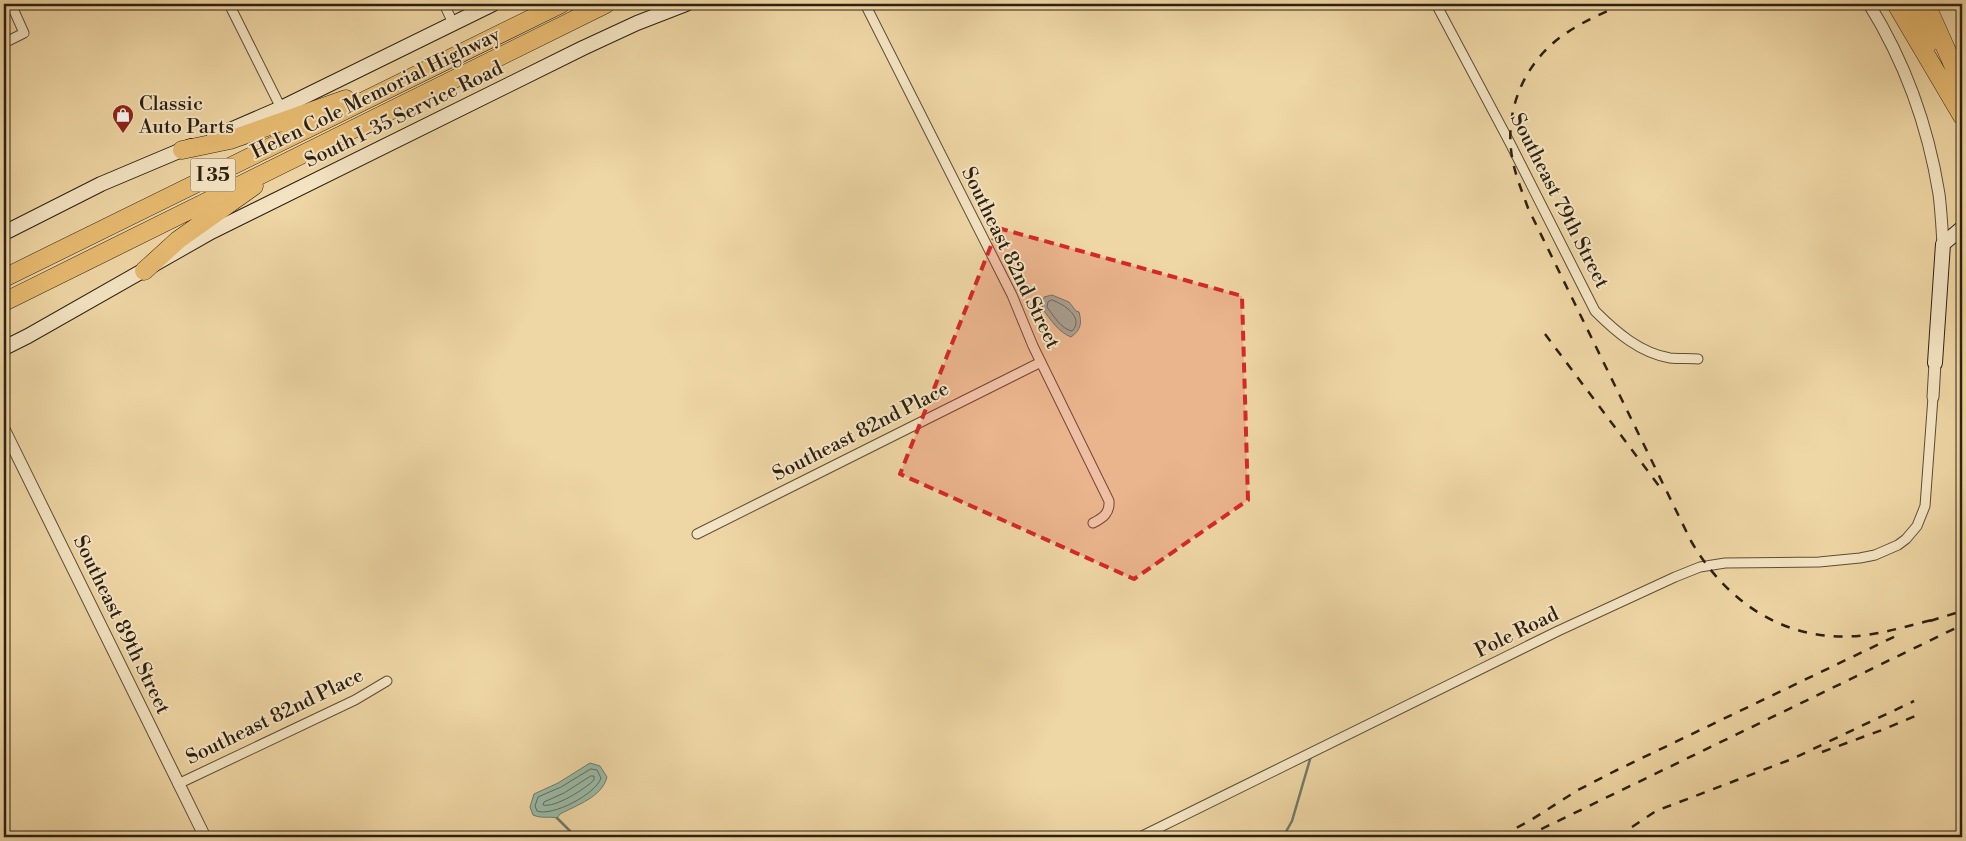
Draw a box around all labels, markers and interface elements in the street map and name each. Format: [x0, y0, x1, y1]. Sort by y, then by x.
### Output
street label: Helen Cole Memorial Highway [247, 23, 505, 165]
street label: South I-35 Service Road [301, 56, 508, 174]
place label: Classic Auto Parts [138, 92, 234, 140]
shop icon: Classic Auto Parts [111, 103, 135, 134]
street label: Southeast 79th Street [1504, 109, 1614, 293]
road number: I 35 [190, 158, 236, 192]
street label: Southeast 82nd Street [955, 163, 1065, 353]
street label: Southeast 82nd Place [769, 377, 953, 487]
street label: Southeast 89th Street [67, 532, 175, 718]
street label: Pole Road [1471, 602, 1564, 664]
street label: Southeast 82nd Place [182, 663, 368, 771]

